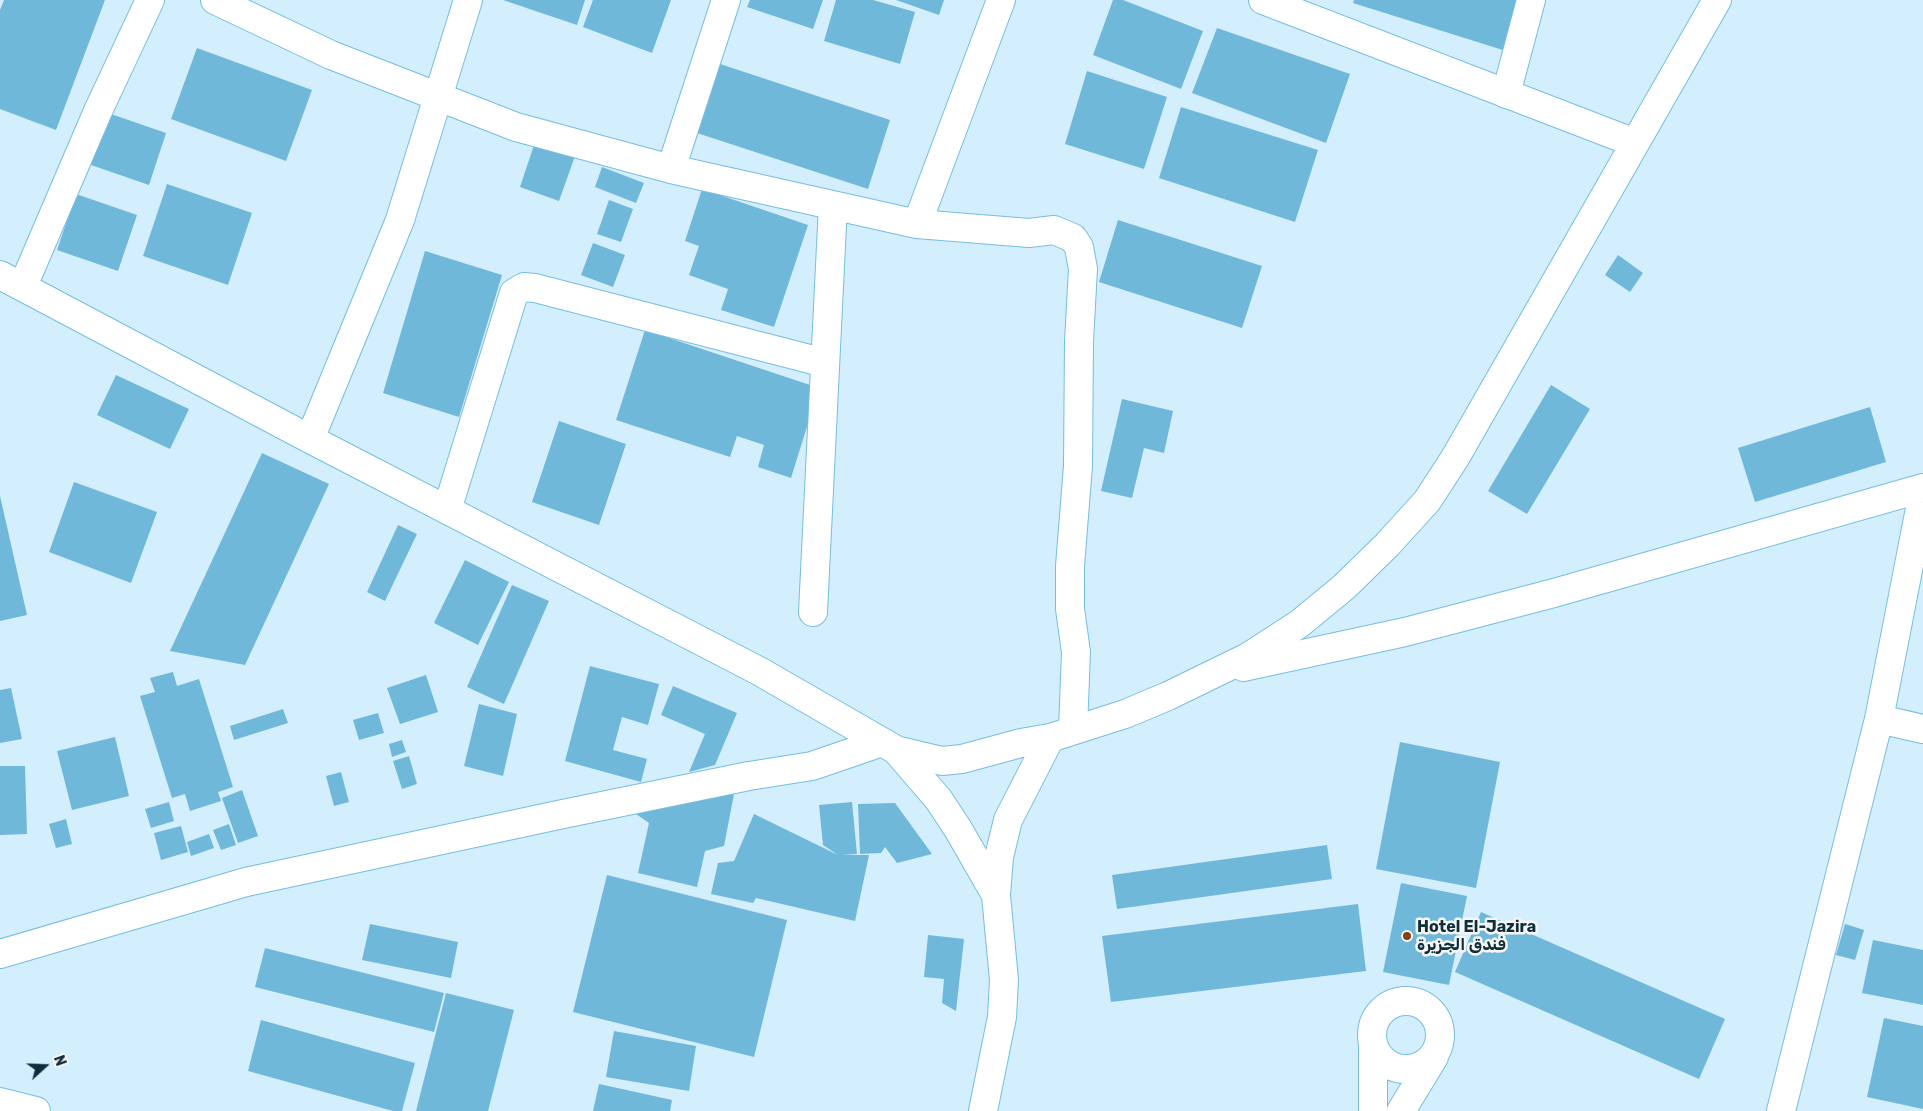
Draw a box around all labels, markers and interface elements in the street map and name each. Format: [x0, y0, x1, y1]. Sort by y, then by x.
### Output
place label: Hotel El-Jazira فندق الجزيرة [1417, 917, 1536, 955]
marker: Hotel El-Jazira فندق الجزيرة [1401, 930, 1413, 942]
north arrow [20, 1041, 70, 1091]
text: N [50, 1053, 69, 1068]

